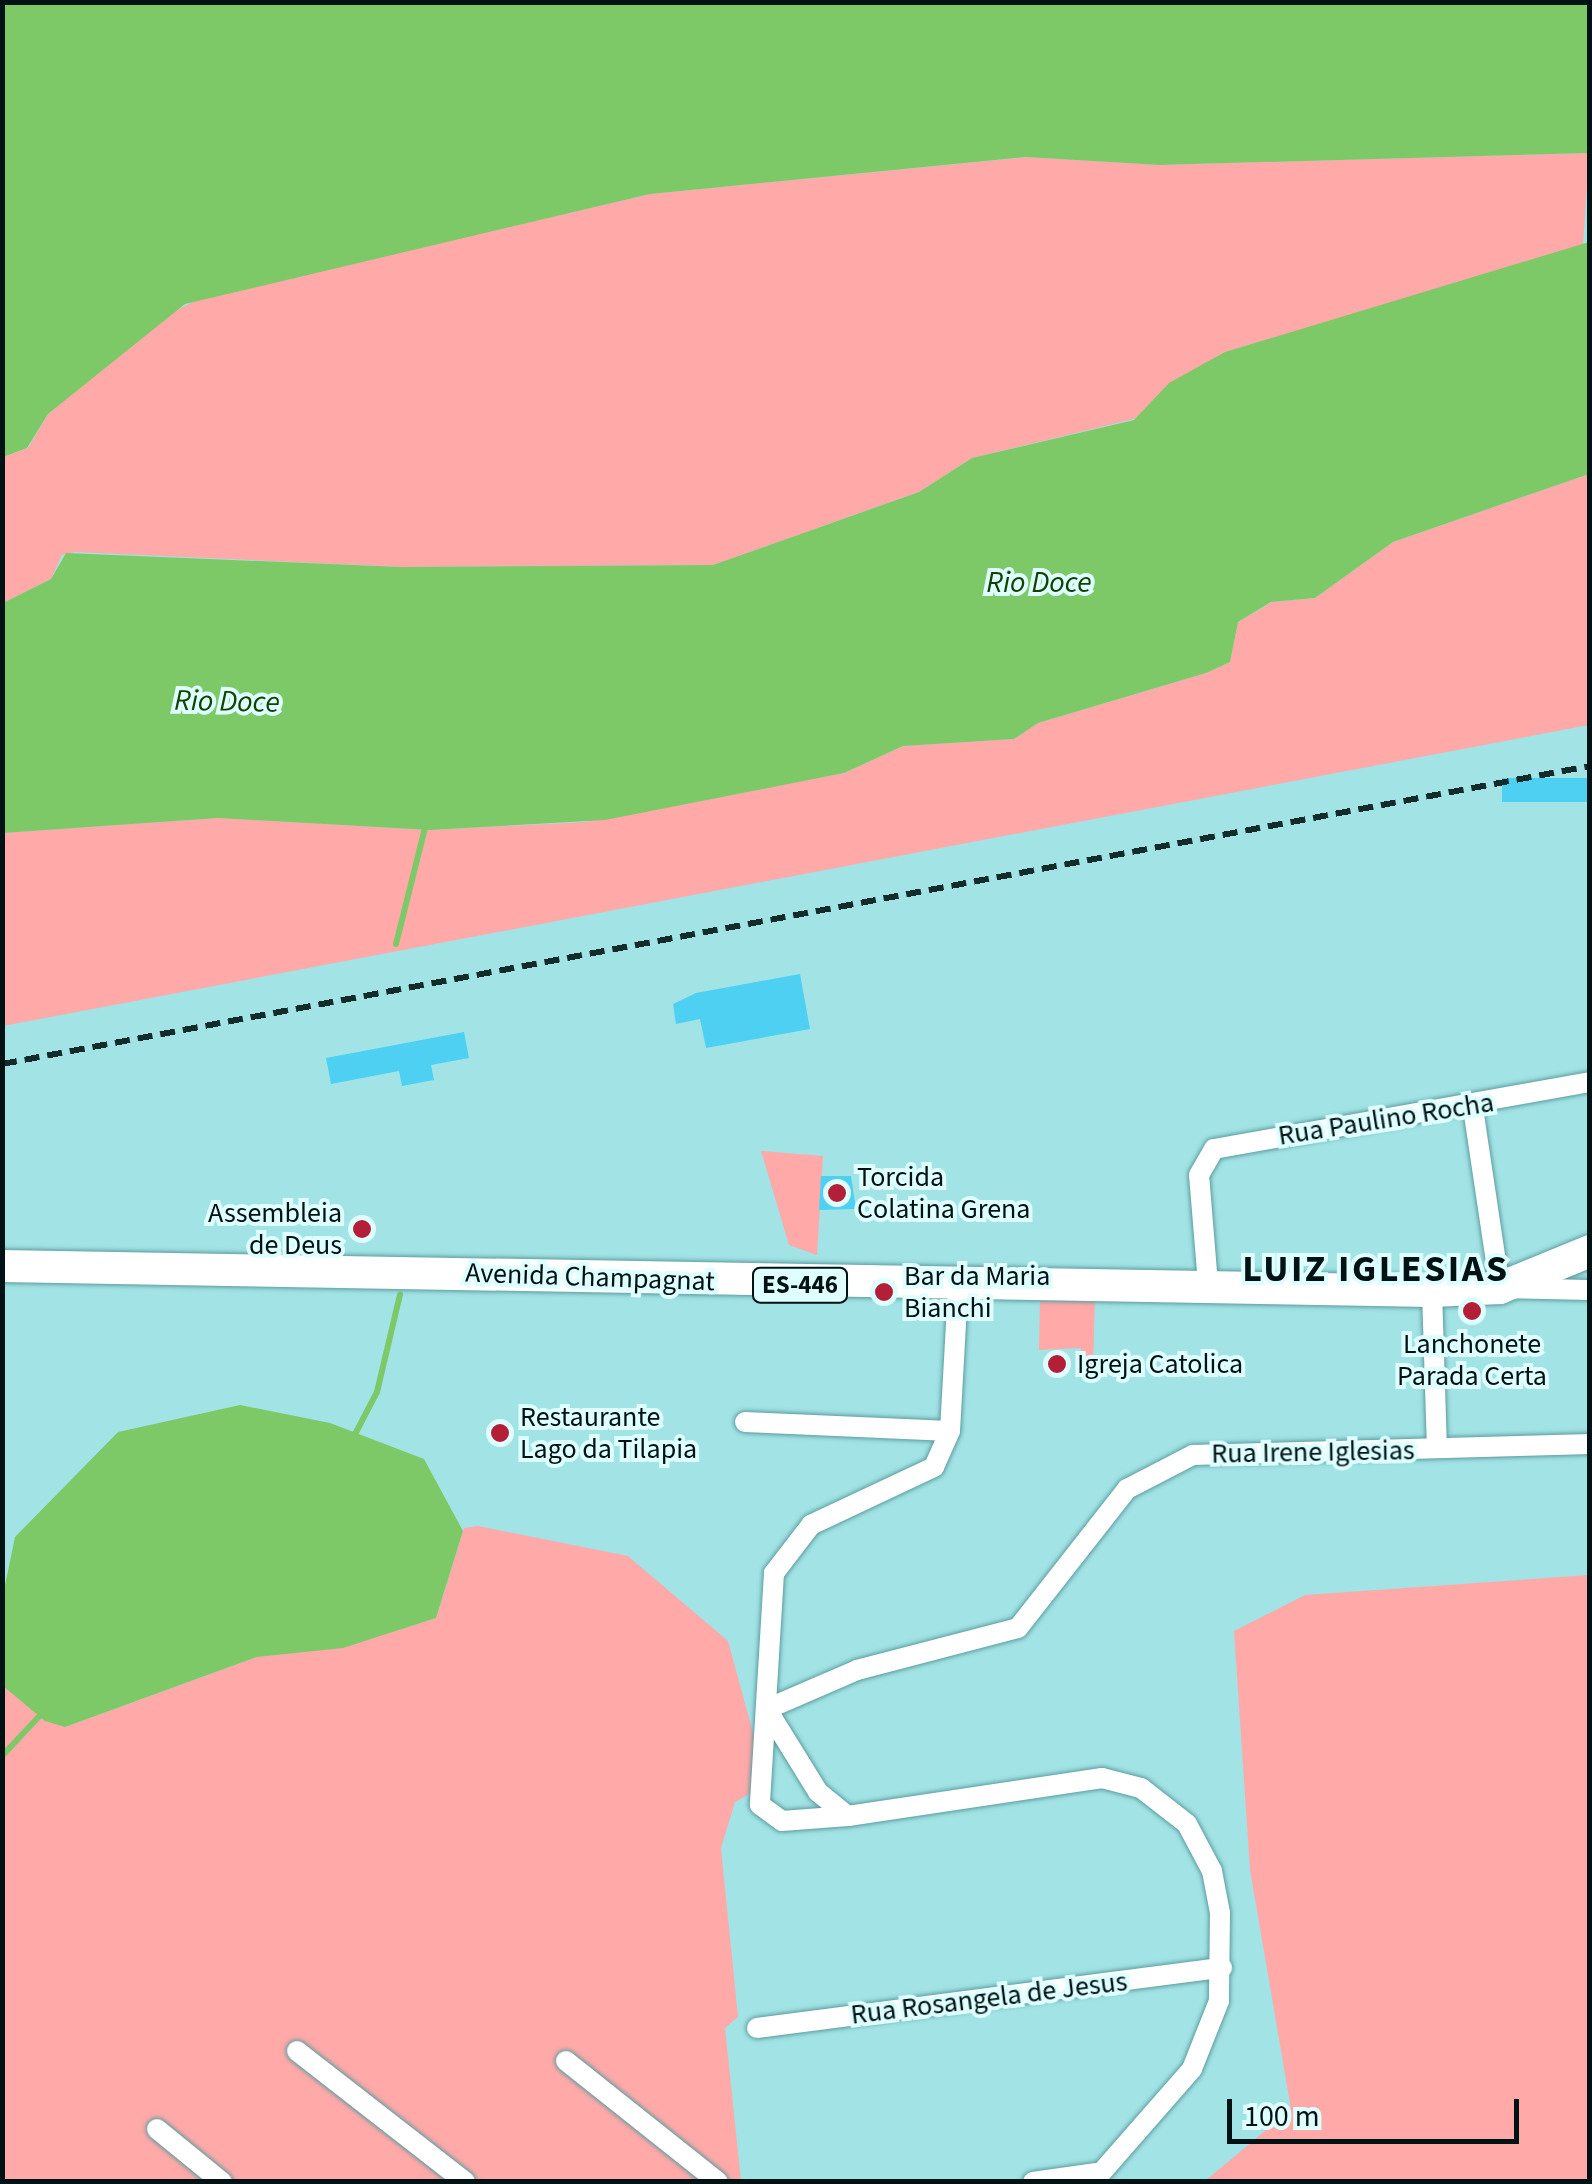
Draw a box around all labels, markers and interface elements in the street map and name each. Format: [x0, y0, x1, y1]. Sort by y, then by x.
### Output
water label: Rio Doce [986, 565, 1092, 601]
water label: Rio Doce [174, 683, 280, 721]
street label: Rua Paulino Rocha [1276, 1085, 1496, 1153]
place label: Torcida Colatina Grena [857, 1160, 1030, 1226]
marker: Torcida Colatina Grena [826, 1182, 848, 1204]
place label: Assembleia de Deus [208, 1196, 342, 1262]
marker: Assembleia de Deus [351, 1218, 373, 1240]
district label: LUIZ IGLESIAS [1242, 1247, 1510, 1293]
street label: Avenida Champagnat [465, 1256, 715, 1298]
place label: Bar da Maria Bianchi [904, 1259, 1050, 1325]
road number: ES-446 [750, 1265, 850, 1305]
marker: Bar da Maria Bianchi [873, 1281, 895, 1303]
marker: Lanchonete Parada Certa [1461, 1300, 1483, 1322]
place label: Lanchonete Parada Certa [1397, 1327, 1547, 1393]
place label: Igreja Catolica [1077, 1347, 1243, 1381]
marker: Igreja Catolica [1046, 1353, 1068, 1375]
place label: Restaurante Lago da Tilapia [520, 1400, 697, 1466]
marker: Restaurante Lago da Tilapia [489, 1422, 511, 1444]
street label: Rua Irene Iglesias [1211, 1433, 1415, 1471]
street label: Rua Rosangela de Jesus [849, 1964, 1129, 2032]
scale bar [1232, 2079, 1524, 2141]
text: 100 m [1244, 2095, 1320, 2138]

